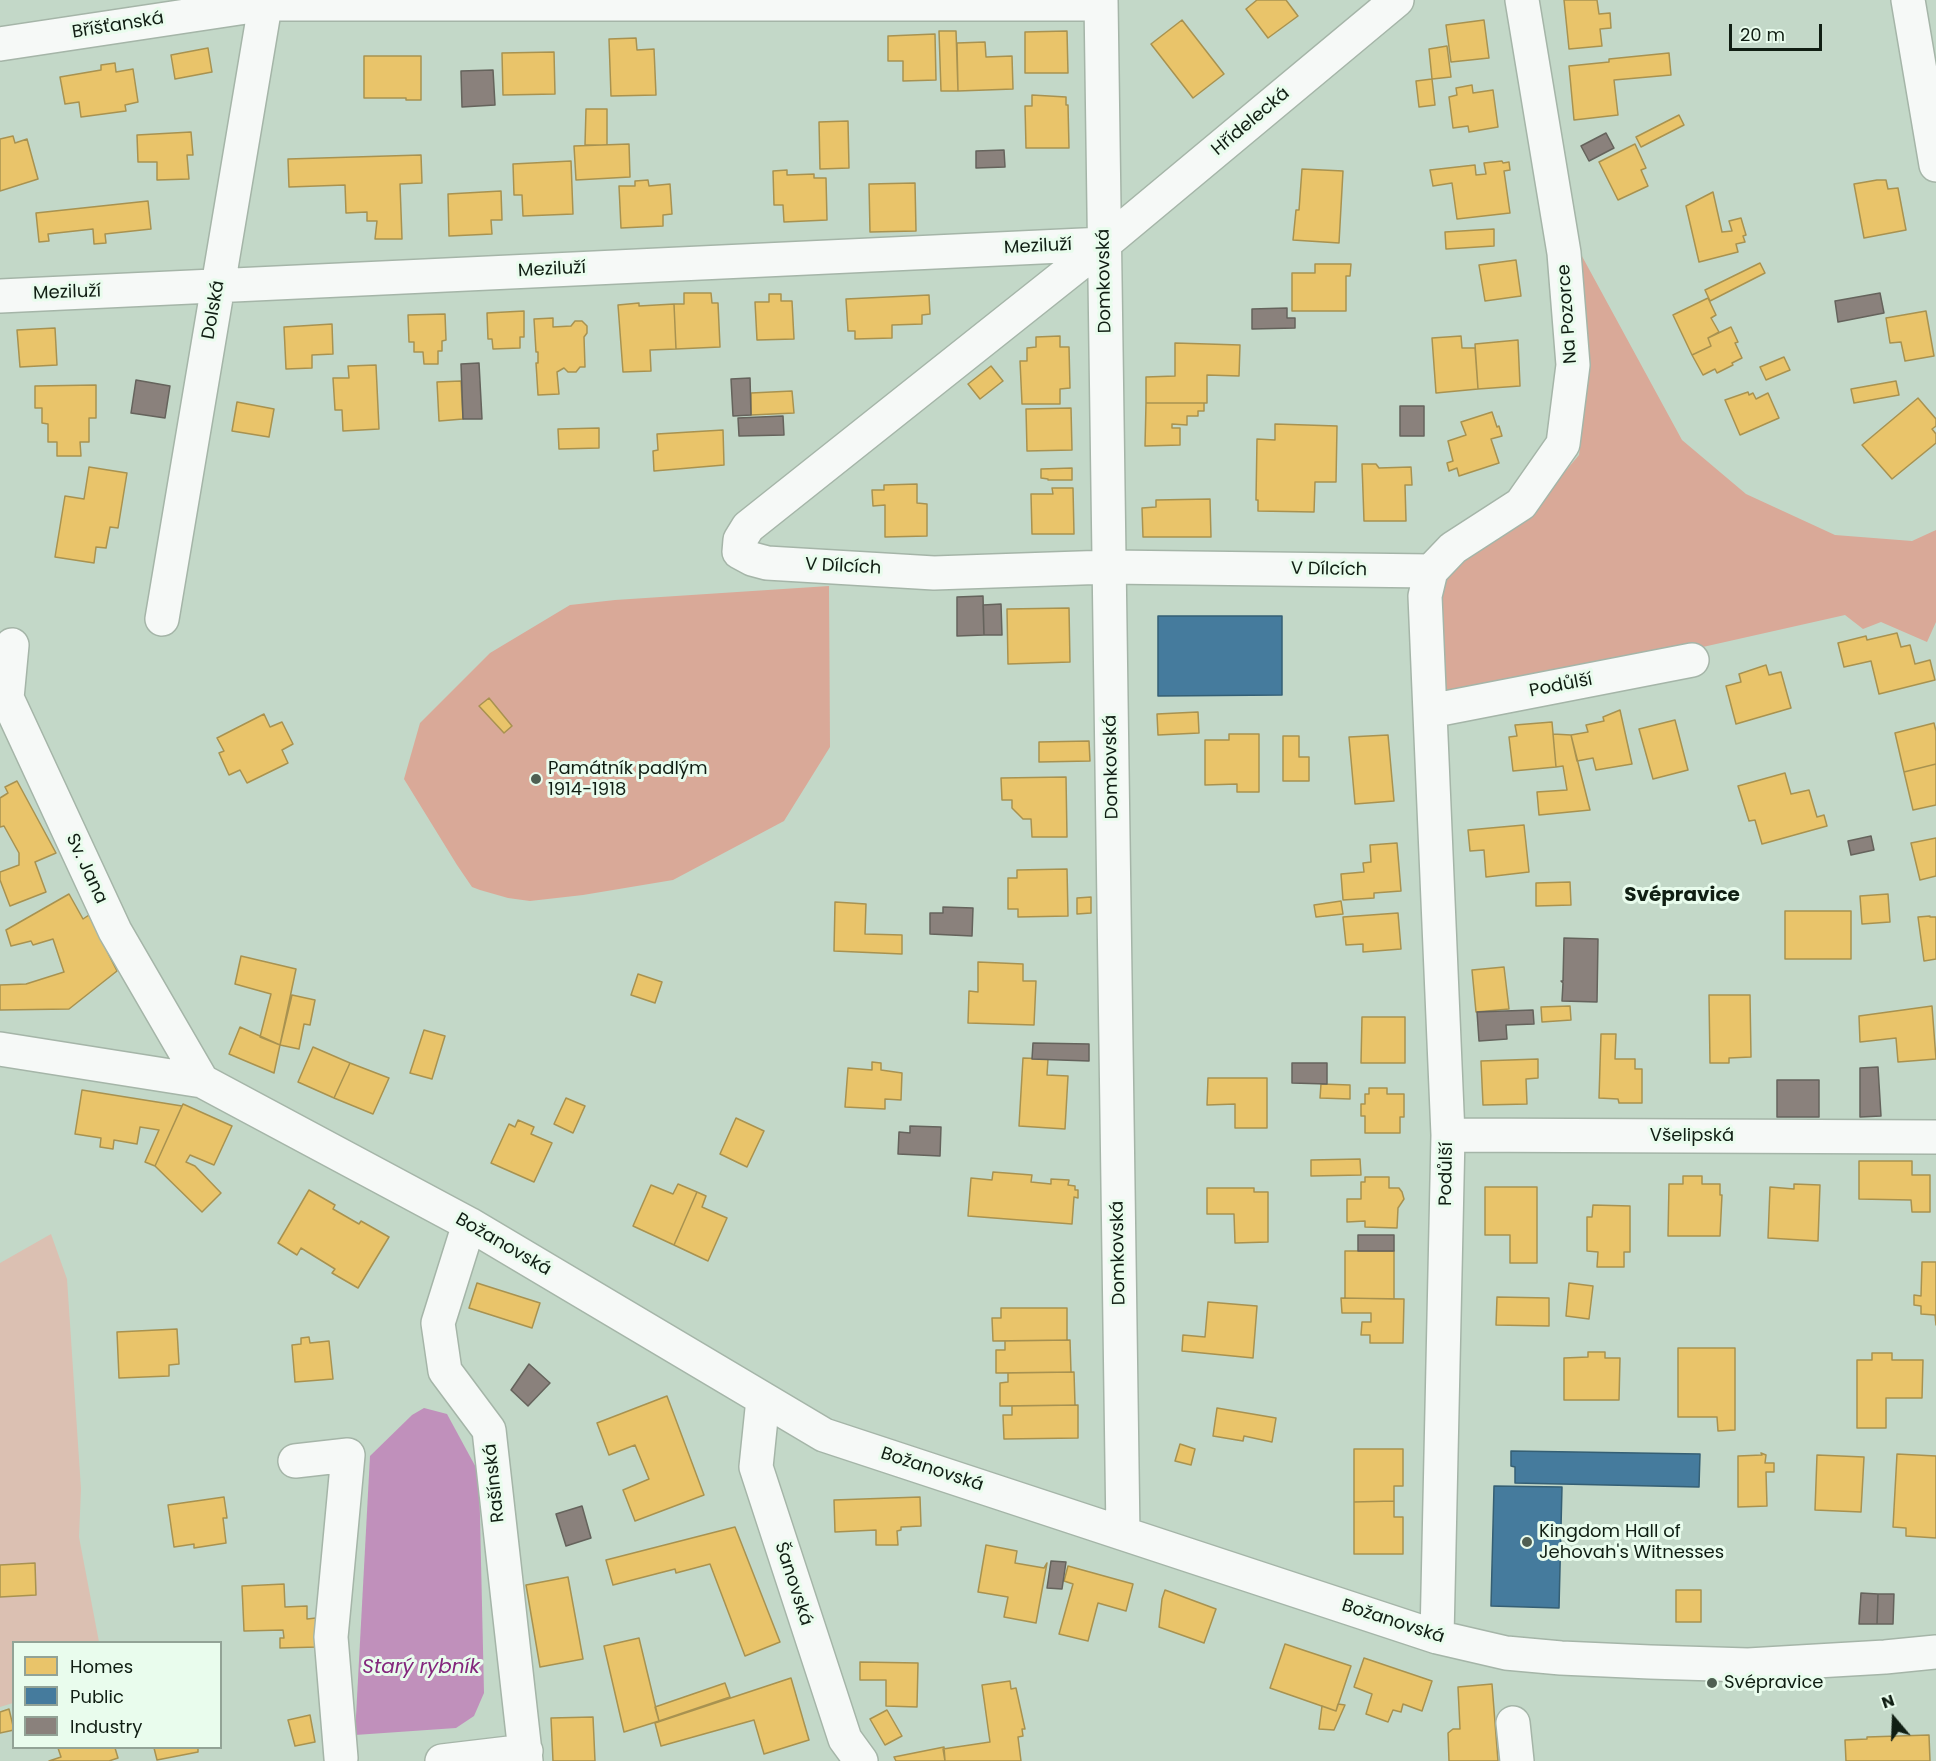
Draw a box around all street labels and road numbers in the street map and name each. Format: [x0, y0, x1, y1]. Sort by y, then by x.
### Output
street label: Bříšťanská [71, 8, 165, 44]
street label: Hřídelecká [1208, 83, 1294, 161]
street label: Domkovská [1093, 229, 1117, 333]
street label: Meziluží [1004, 234, 1072, 260]
street label: Meziluží [518, 257, 586, 283]
street label: Na Pozorce [1554, 263, 1582, 365]
street label: Dolská [198, 279, 230, 341]
street label: Meziluží [33, 281, 101, 305]
street label: V Dílcích [804, 554, 882, 580]
street label: V Dílcích [1291, 559, 1367, 581]
street label: Podůlší [1528, 669, 1594, 703]
street label: Domkovská [1100, 715, 1124, 819]
street label: Sv. Jana [60, 831, 112, 907]
street label: Všelipská [1650, 1125, 1734, 1147]
street label: Podůlší [1436, 1142, 1458, 1206]
street label: Domkovská [1107, 1201, 1131, 1305]
street label: Božanovská [451, 1209, 555, 1281]
street label: Rašínská [480, 1442, 510, 1524]
street label: Božanovská [878, 1443, 986, 1497]
street label: Šanovská [769, 1539, 817, 1629]
street label: Božanovská [1339, 1595, 1447, 1649]

